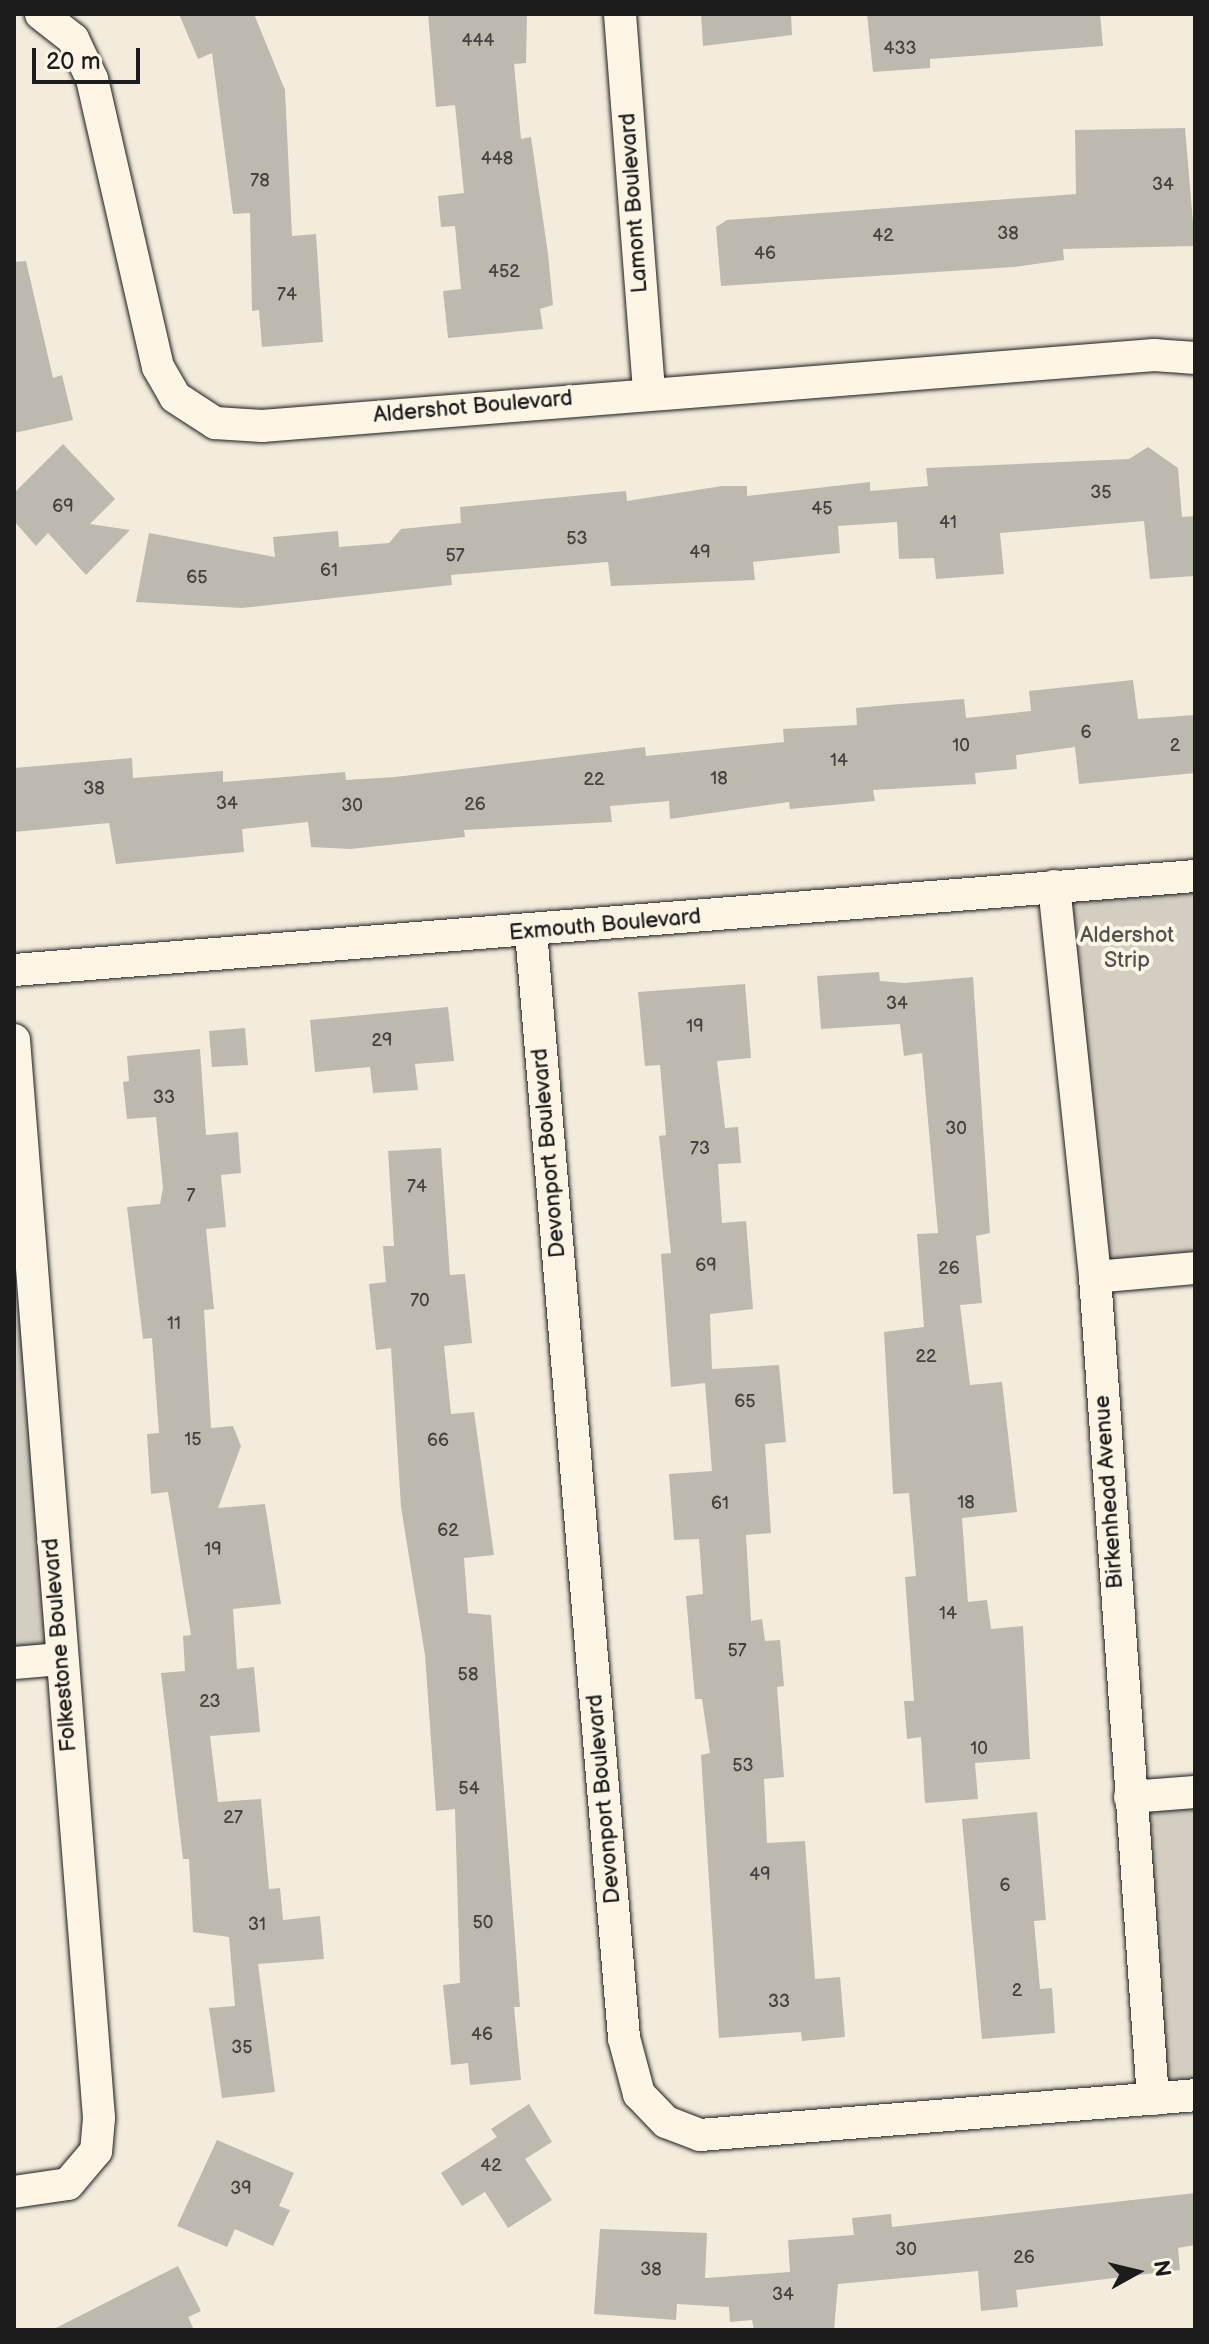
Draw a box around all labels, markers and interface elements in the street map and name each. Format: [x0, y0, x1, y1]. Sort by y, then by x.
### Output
house number: 444 [462, 30, 494, 52]
scale bar [36, 32, 144, 82]
house number: 433 [883, 38, 917, 60]
text: 20 m [46, 47, 101, 76]
street label: Lamont Boulevard [615, 112, 653, 294]
house number: 448 [481, 148, 513, 170]
house number: 78 [250, 170, 270, 192]
house number: 34 [1152, 174, 1174, 196]
house number: 38 [997, 223, 1019, 245]
house number: 42 [872, 225, 894, 247]
house number: 46 [754, 243, 776, 265]
house number: 452 [488, 261, 520, 283]
house number: 74 [277, 284, 297, 306]
street label: Aldershot Boulevard [372, 385, 574, 429]
house number: 35 [1090, 482, 1112, 504]
house number: 69 [52, 496, 74, 518]
house number: 45 [811, 498, 833, 520]
house number: 41 [939, 512, 957, 534]
house number: 53 [566, 528, 588, 550]
house number: 49 [689, 542, 711, 564]
house number: 57 [445, 545, 465, 567]
house number: 61 [320, 560, 338, 582]
house number: 65 [186, 567, 208, 589]
house number: 6 [1081, 722, 1091, 744]
house number: 10 [952, 735, 970, 757]
house number: 2 [1170, 735, 1180, 757]
house number: 14 [830, 750, 848, 772]
house number: 18 [710, 768, 728, 790]
house number: 22 [583, 769, 605, 791]
house number: 38 [83, 778, 105, 800]
house number: 34 [216, 793, 238, 815]
house number: 26 [464, 794, 486, 816]
house number: 30 [341, 795, 363, 817]
street label: Exmouth Boulevard [508, 903, 702, 947]
park label: Aldershot Strip [1080, 922, 1174, 974]
house number: 34 [886, 993, 908, 1015]
house number: 19 [686, 1016, 704, 1038]
house number: 29 [371, 1030, 393, 1052]
street label: Devonport Boulevard [527, 1047, 571, 1259]
house number: 33 [153, 1087, 175, 1109]
house number: 30 [945, 1118, 967, 1140]
house number: 73 [690, 1138, 710, 1160]
house number: 74 [407, 1176, 427, 1198]
house number: 7 [187, 1185, 195, 1207]
house number: 69 [695, 1255, 717, 1277]
house number: 26 [938, 1258, 960, 1280]
house number: 70 [410, 1290, 430, 1312]
house number: 11 [167, 1313, 181, 1335]
house number: 22 [915, 1346, 937, 1368]
house number: 65 [734, 1391, 756, 1413]
street label: Birkenhead Avenue [1089, 1394, 1129, 1590]
house number: 15 [184, 1429, 202, 1451]
house number: 66 [427, 1430, 449, 1452]
house number: 18 [957, 1492, 975, 1514]
house number: 61 [711, 1493, 729, 1515]
house number: 62 [437, 1520, 459, 1542]
street label: Folkestone Boulevard [38, 1537, 82, 1753]
house number: 19 [204, 1539, 222, 1561]
house number: 14 [939, 1603, 957, 1625]
house number: 57 [727, 1640, 747, 1662]
house number: 58 [458, 1664, 478, 1686]
house number: 23 [199, 1691, 221, 1713]
street label: Devonport Boulevard [582, 1693, 626, 1905]
house number: 10 [970, 1738, 988, 1760]
house number: 53 [732, 1755, 754, 1777]
house number: 54 [458, 1778, 480, 1800]
house number: 27 [223, 1807, 243, 1829]
house number: 49 [749, 1864, 771, 1886]
house number: 6 [1000, 1875, 1010, 1897]
house number: 50 [473, 1912, 493, 1934]
house number: 31 [248, 1914, 266, 1936]
house number: 2 [1012, 1980, 1022, 2002]
house number: 33 [768, 1991, 790, 2013]
house number: 46 [471, 2024, 493, 2046]
house number: 35 [231, 2037, 253, 2059]
house number: 42 [480, 2155, 502, 2177]
house number: 39 [230, 2178, 252, 2200]
north arrow [1097, 2232, 1177, 2312]
house number: 30 [895, 2239, 917, 2261]
house number: 26 [1013, 2247, 1035, 2269]
house number: 38 [640, 2259, 662, 2281]
text: N [1147, 2259, 1176, 2279]
house number: 34 [772, 2284, 794, 2306]

